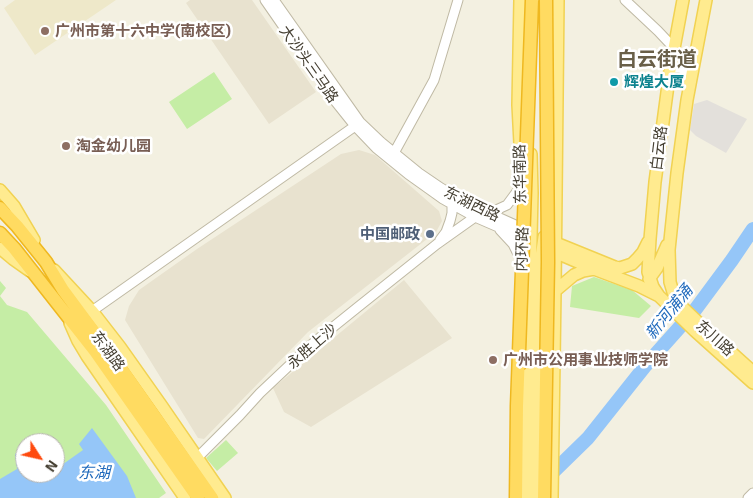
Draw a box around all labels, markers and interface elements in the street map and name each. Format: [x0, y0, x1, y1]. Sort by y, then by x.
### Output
place label: 广州市第十六中学(南校区) [55, 22, 231, 40]
street label: 大沙头三马路 [276, 22, 342, 106]
marker: 广州市第十六中学(南校区) [39, 25, 51, 37]
district label: 白云街道 [617, 47, 697, 71]
place label: 辉煌大厦 [624, 73, 684, 91]
marker: 辉煌大厦 [608, 76, 620, 88]
street label: 白云路 [647, 125, 671, 171]
place label: 淘金幼儿园 [76, 137, 151, 155]
marker: 淘金幼儿园 [60, 140, 72, 152]
street label: 东华南路 [510, 144, 530, 204]
street label: 东湖西路 [441, 183, 503, 225]
place label: 中国邮政 [360, 225, 420, 243]
street label: 内环路 [512, 226, 532, 272]
marker: 中国邮政 [424, 228, 436, 240]
water label: 新河浦涌 [641, 281, 697, 343]
street label: 东川路 [692, 316, 738, 360]
street label: 永胜上沙 [283, 320, 341, 372]
street label: 东湖路 [87, 328, 129, 374]
place label: 广州市公用事业技师学院 [503, 351, 668, 369]
marker: 广州市公用事业技师学院 [487, 354, 499, 366]
north arrow [15, 433, 65, 483]
text: N [42, 457, 62, 475]
water label: 东湖 [78, 463, 110, 483]

